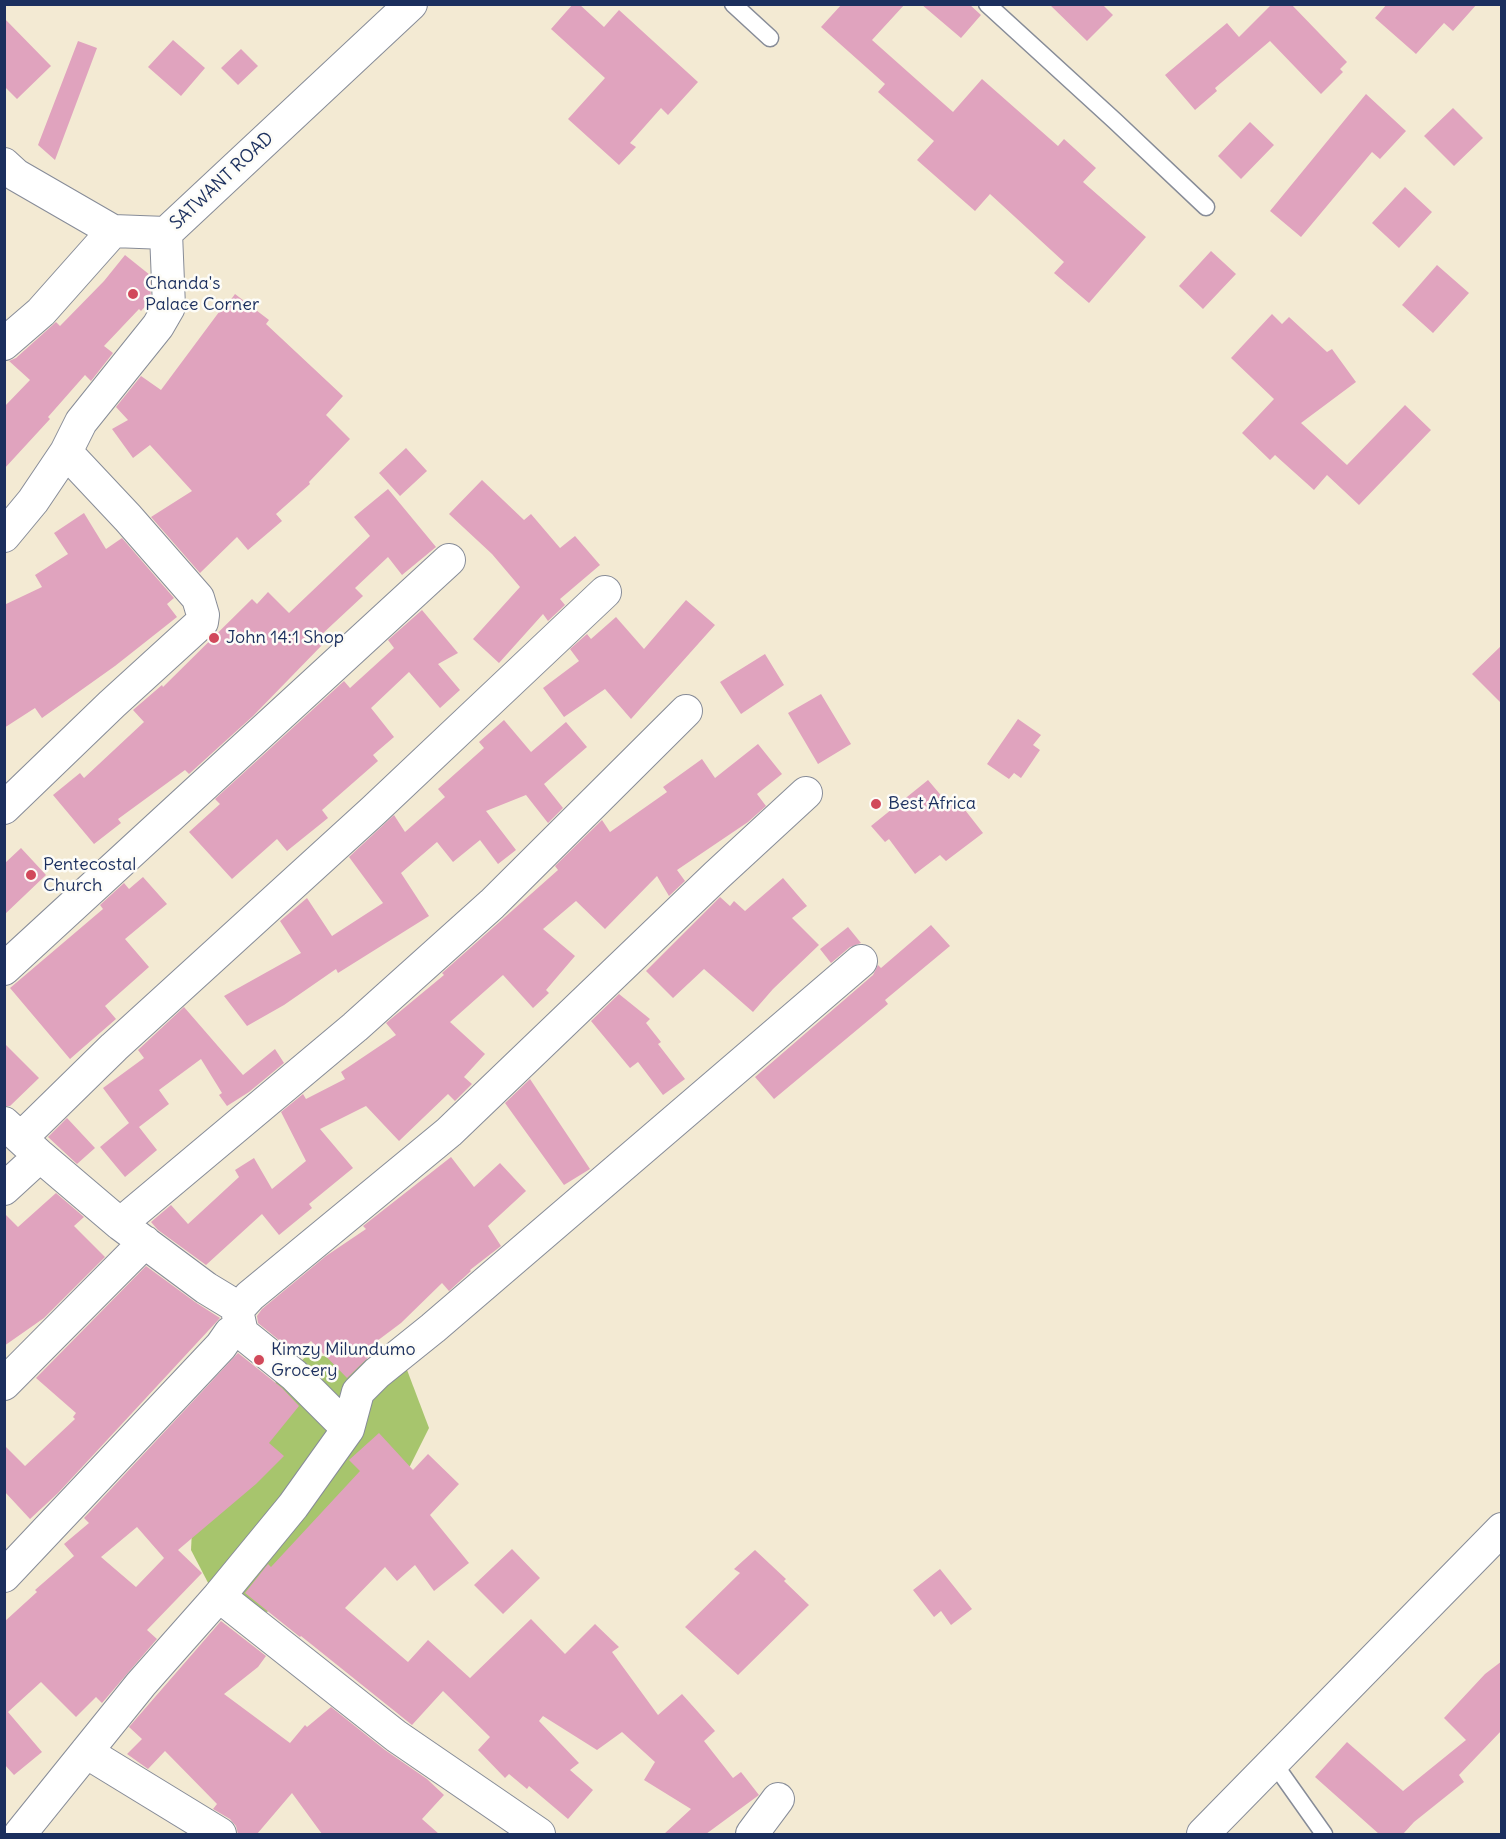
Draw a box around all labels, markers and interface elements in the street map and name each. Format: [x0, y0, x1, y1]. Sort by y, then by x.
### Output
street label: SATWANT ROAD [166, 128, 278, 234]
place label: Chanda's Palace Corner [145, 273, 259, 316]
marker: Chanda's Palace Corner [126, 287, 140, 301]
place label: John 14:1 Shop [226, 627, 344, 649]
marker: John 14:1 Shop [207, 631, 221, 645]
place label: Best Africa [888, 793, 976, 815]
marker: Best Africa [869, 797, 883, 811]
place label: Pentecostal Church [43, 854, 136, 896]
marker: Pentecostal Church [24, 868, 38, 882]
place label: Kimzy Milundumo Grocery [271, 1339, 416, 1382]
marker: Kimzy Milundumo Grocery [252, 1353, 266, 1367]

